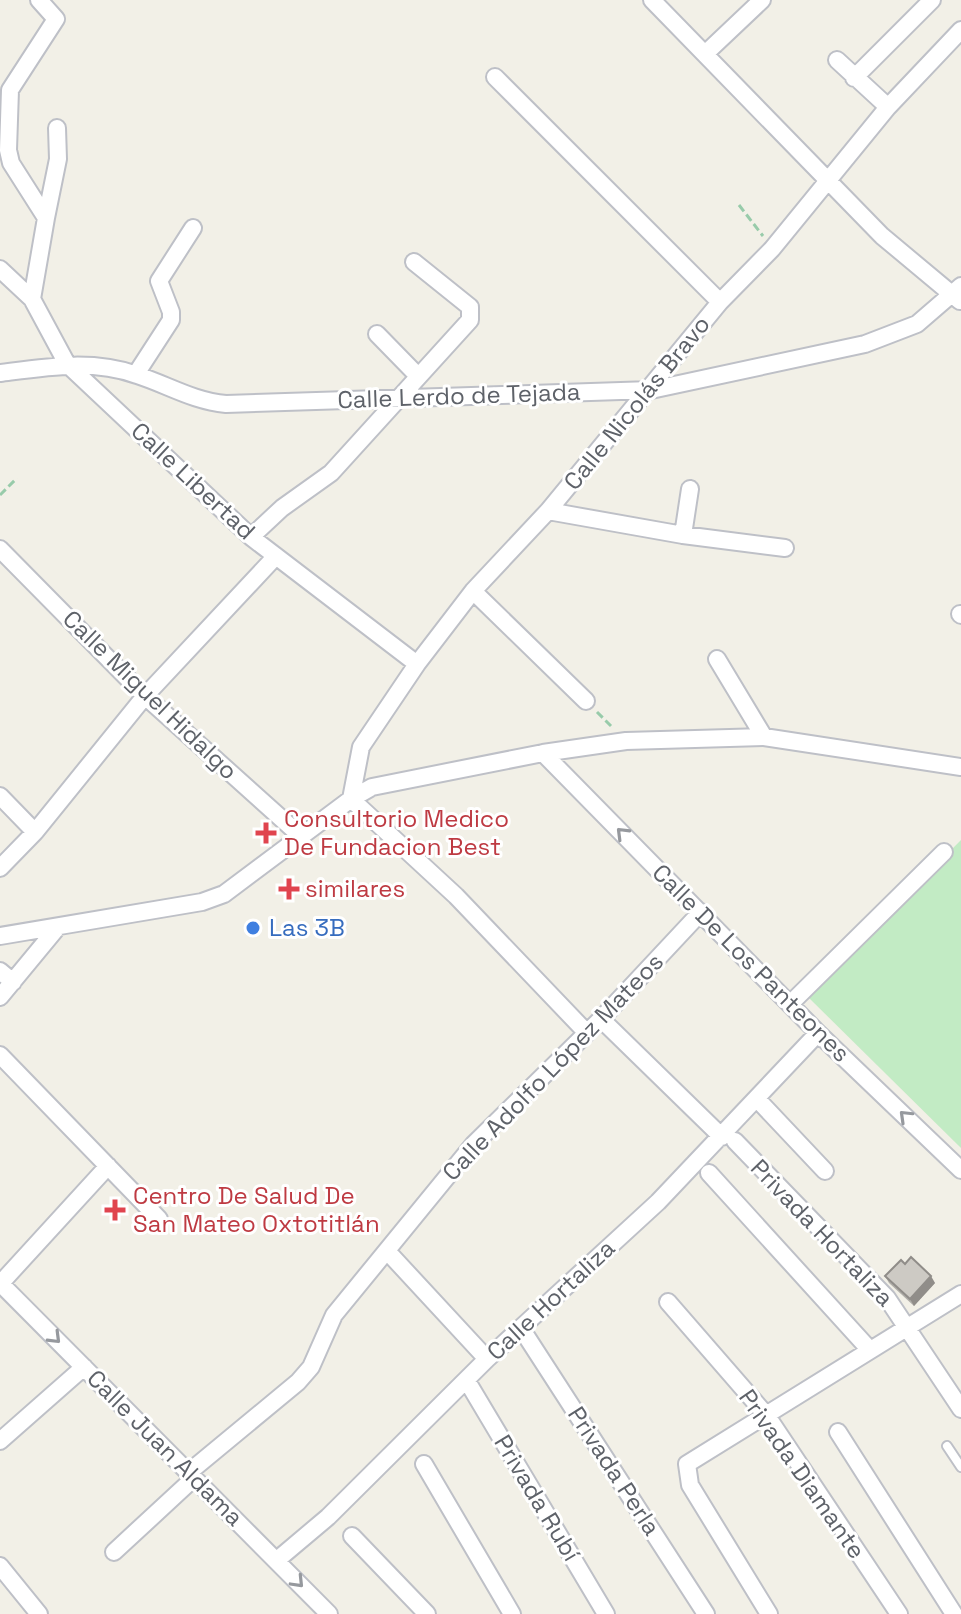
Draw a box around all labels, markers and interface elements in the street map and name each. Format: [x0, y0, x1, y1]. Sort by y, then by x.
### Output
street label: Calle Nicolás Bravo [557, 309, 717, 496]
street label: Calle Lerdo de Tejada [337, 376, 581, 415]
street label: Calle Libertad [125, 415, 262, 546]
street label: Calle Miguel Hidalgo [56, 603, 244, 786]
place label: Consultorio Medico De Fundacion Best [284, 803, 509, 862]
marker: Consultorio Medico De Fundacion Best [255, 822, 277, 844]
one-way arrow [617, 828, 632, 842]
street label: Calle De Los Panteones [646, 857, 857, 1068]
place label: similares [305, 873, 405, 904]
marker: similares [280, 880, 298, 898]
place label: Las 3B [269, 912, 345, 943]
marker: Las 3B [244, 919, 262, 937]
street label: Calle Adolfo López Mateos [435, 946, 670, 1187]
one-way arrow [900, 1111, 914, 1125]
street label: Privada Hortaliza [744, 1152, 901, 1313]
place label: Centro De Salud De San Mateo Oxtotitlán [133, 1180, 380, 1239]
marker: Centro De Salud De San Mateo Oxtotitlán [104, 1199, 126, 1221]
street label: Calle Hortaliza [480, 1232, 621, 1367]
one-way arrow [46, 1329, 60, 1343]
street label: Calle Juan Aldama [81, 1363, 250, 1533]
street label: Privada Diamante [732, 1383, 872, 1565]
street label: Privada Perla [561, 1400, 668, 1541]
street label: Privada Rubí [488, 1429, 587, 1567]
one-way arrow [288, 1573, 303, 1587]

